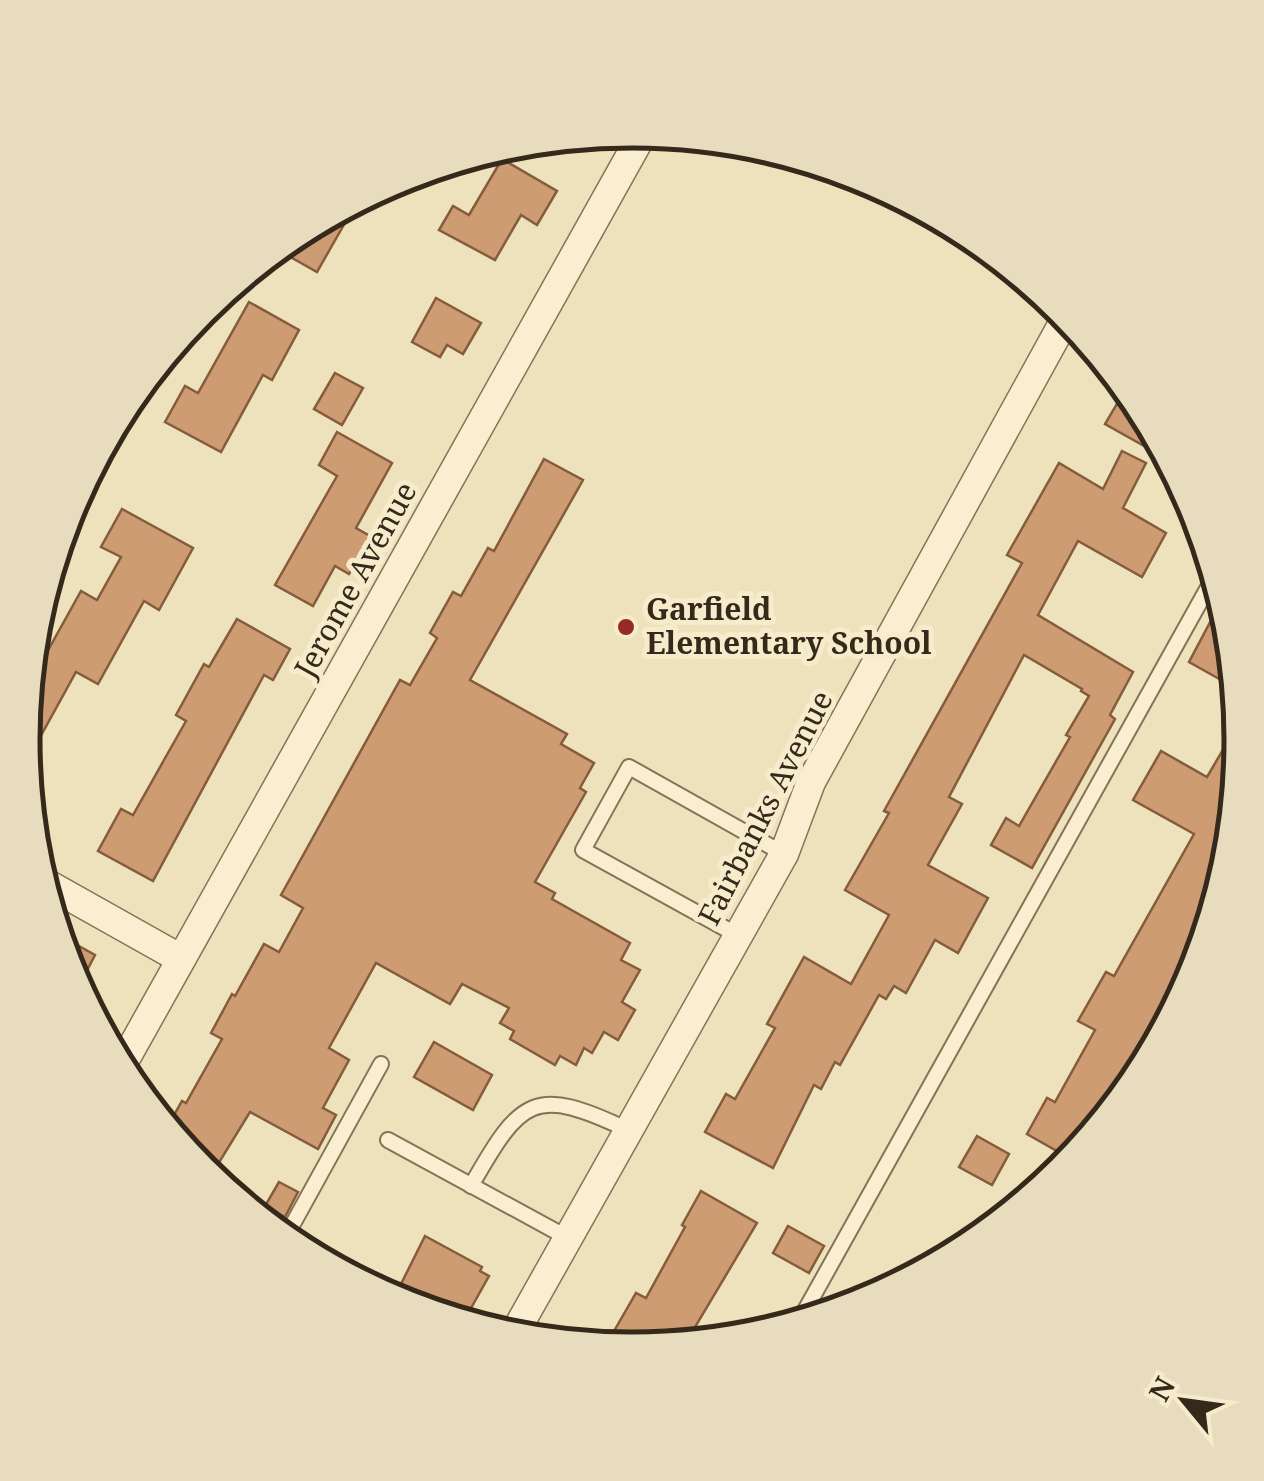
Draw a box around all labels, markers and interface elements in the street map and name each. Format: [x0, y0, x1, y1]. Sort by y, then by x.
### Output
street label: Jerome Avenue [284, 474, 425, 685]
place label: Garfield Elementary School [646, 588, 932, 663]
marker: Garfield Elementary School [615, 616, 637, 638]
street label: Fairbanks Avenue [688, 683, 841, 932]
north arrow [1134, 1351, 1234, 1451]
text: N [1139, 1370, 1183, 1407]

